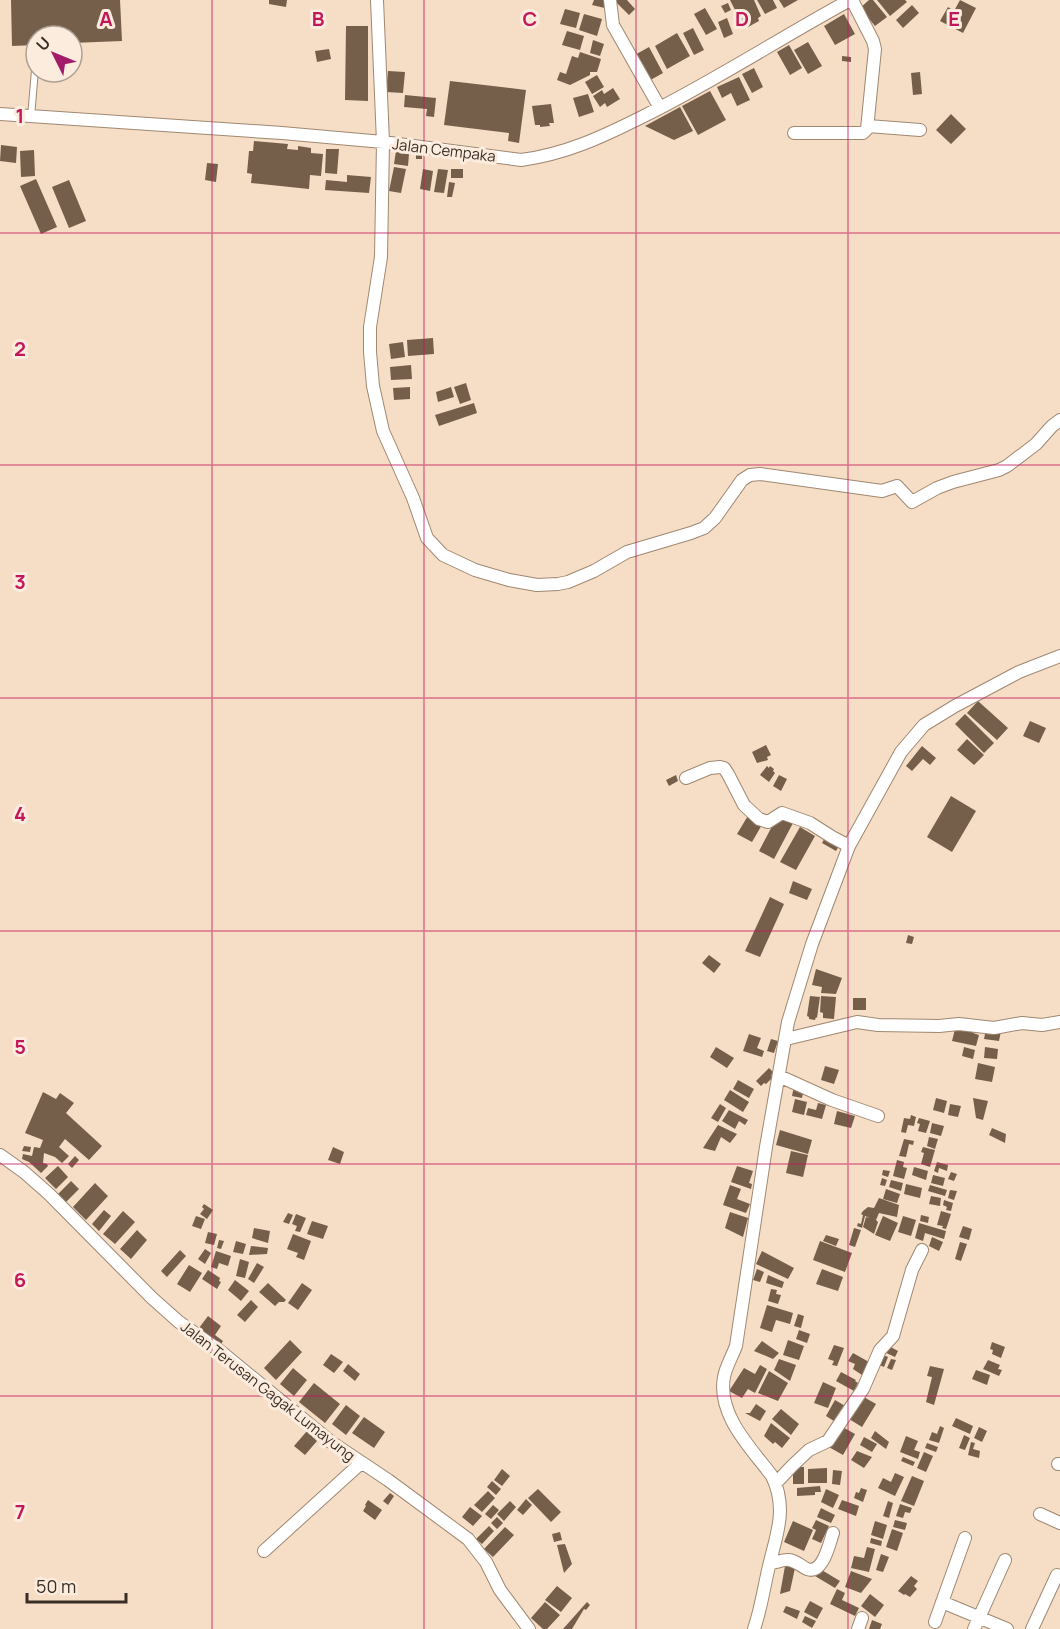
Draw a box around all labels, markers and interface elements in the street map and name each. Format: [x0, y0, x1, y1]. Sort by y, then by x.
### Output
text: A [99, 5, 113, 32]
text: B [312, 5, 325, 32]
text: C [523, 5, 537, 32]
text: D [735, 5, 749, 32]
text: E [948, 5, 960, 32]
north arrow [24, 24, 84, 84]
text: U [31, 32, 55, 55]
text: 1 [16, 102, 24, 129]
street label: Jalan Cempaka [391, 133, 497, 167]
text: 2 [14, 335, 26, 362]
text: 3 [14, 568, 26, 595]
text: 4 [14, 800, 26, 827]
text: 5 [14, 1033, 26, 1060]
text: 6 [14, 1266, 26, 1293]
street label: Jalan Terusan Gagak Lumayung [176, 1316, 360, 1466]
text: 7 [15, 1498, 25, 1525]
scale bar [27, 1566, 126, 1604]
text: 50 m [36, 1574, 76, 1598]

